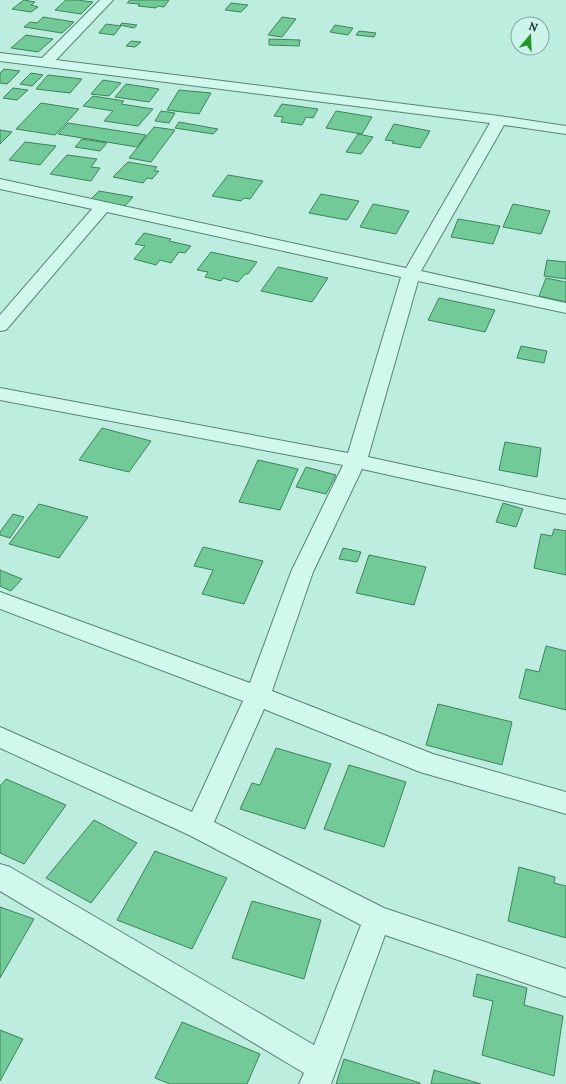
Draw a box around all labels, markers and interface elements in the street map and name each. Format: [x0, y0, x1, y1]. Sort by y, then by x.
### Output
north arrow [510, 16, 550, 56]
text: N [527, 19, 540, 35]

